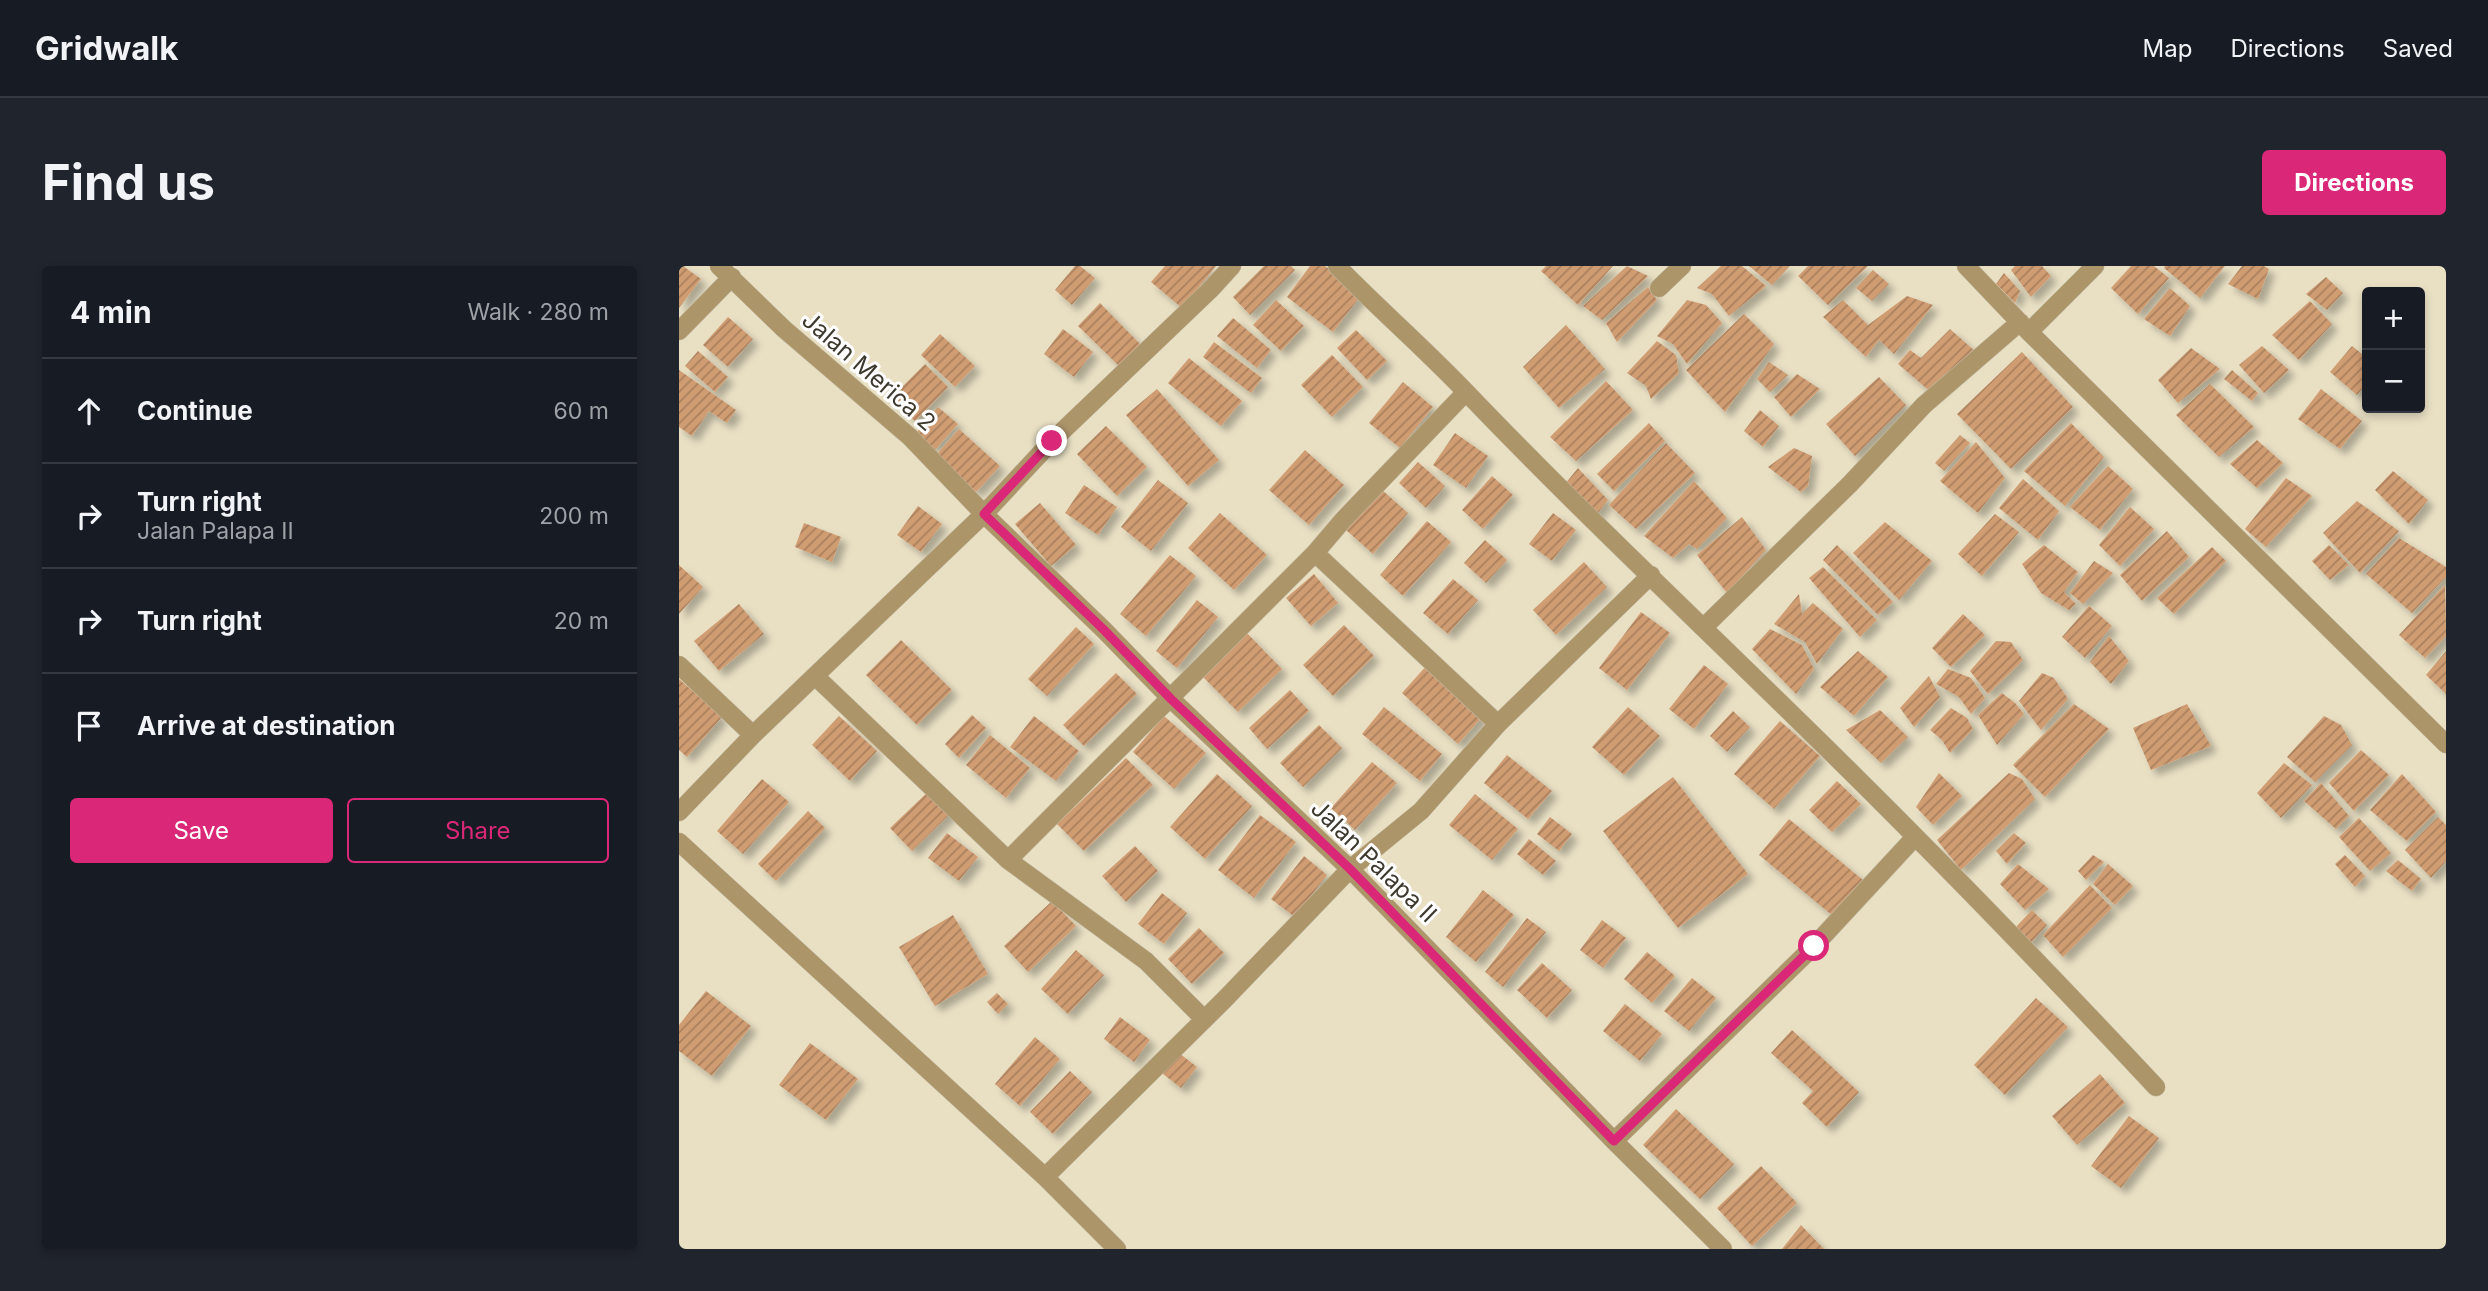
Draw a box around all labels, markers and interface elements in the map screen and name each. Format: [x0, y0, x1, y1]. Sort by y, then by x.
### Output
text: Gridwalk [35, 28, 178, 68]
text: Map [2143, 34, 2192, 63]
text: Directions [2230, 34, 2345, 63]
text: Saved [2383, 34, 2453, 63]
button: Directions [2262, 150, 2446, 215]
text: Find us [42, 153, 215, 212]
map controls [2362, 287, 2425, 413]
button: + [2362, 287, 2425, 350]
text: 4 min [70, 294, 152, 330]
text: Walk · 280 m [467, 298, 609, 326]
street label: Jalan Merica 2 [796, 305, 942, 437]
button: − [2362, 350, 2425, 413]
icon: ahead [70, 392, 108, 430]
text: Continue [137, 395, 253, 426]
text: 60 m [554, 397, 609, 425]
route end [1036, 425, 1067, 456]
text: Turn right [137, 486, 262, 517]
icon: right [70, 497, 108, 535]
text: 200 m [539, 502, 609, 530]
text: Jalan Palapa II [137, 517, 294, 545]
icon: right [70, 602, 108, 640]
text: Turn right [137, 605, 262, 636]
text: 20 m [554, 607, 609, 635]
icon: arrive [70, 707, 108, 745]
text: Arrive at destination [137, 710, 396, 741]
street label: Jalan Palapa II [1305, 794, 1443, 928]
button: Save [70, 798, 333, 863]
button: Share [347, 798, 609, 863]
route start [1798, 930, 1829, 961]

